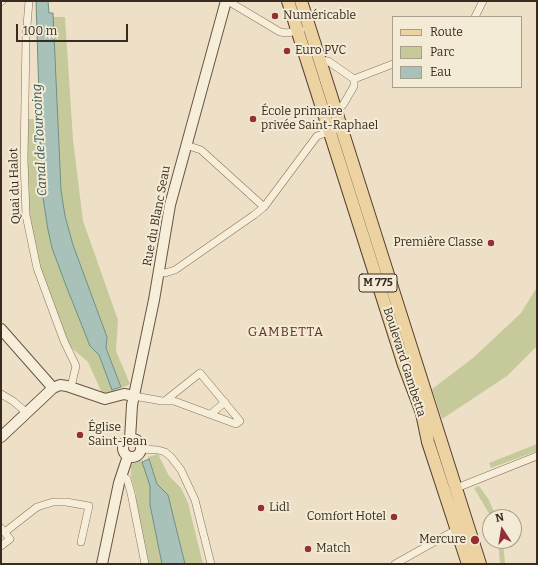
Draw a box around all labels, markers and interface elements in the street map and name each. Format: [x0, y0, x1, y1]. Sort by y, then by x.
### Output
place label: Numéricable [283, 9, 356, 23]
marker: Numéricable [270, 11, 280, 21]
scale bar [18, 16, 130, 42]
legend [392, 16, 522, 88]
text: 100 m [23, 24, 57, 38]
text: Route [430, 25, 463, 39]
place label: Euro PVC [295, 44, 346, 58]
text: Parc [430, 45, 455, 59]
marker: Euro PVC [282, 46, 292, 56]
text: Eau [430, 65, 451, 79]
water label: Canal de Tourcoing [29, 83, 51, 197]
place label: École primaire privée Saint-Raphael [261, 105, 378, 133]
marker: École primaire privée Saint-Raphael [248, 114, 258, 124]
street label: Quai du Halot [6, 148, 24, 224]
street label: Rue du Blanc Seau [140, 164, 174, 268]
place label: Première Classe [394, 236, 483, 250]
marker: Première Classe [486, 238, 496, 248]
road number: M 775 [359, 274, 397, 292]
street label: Boulevard Gambetta [379, 305, 429, 419]
district label: GAMBETTA [248, 324, 324, 340]
place label: Église Saint-Jean [88, 421, 147, 449]
marker: Église Saint-Jean [75, 430, 85, 440]
place label: Lidl [269, 501, 290, 515]
marker: Lidl [256, 503, 266, 513]
north arrow [482, 509, 522, 549]
place label: Comfort Hotel [307, 510, 386, 524]
text: N [494, 511, 505, 525]
marker: Comfort Hotel [389, 512, 399, 522]
place label: Mercure [419, 533, 466, 547]
marker: Mercure [469, 534, 481, 546]
place label: Match [316, 542, 351, 556]
marker: Match [303, 544, 313, 554]

